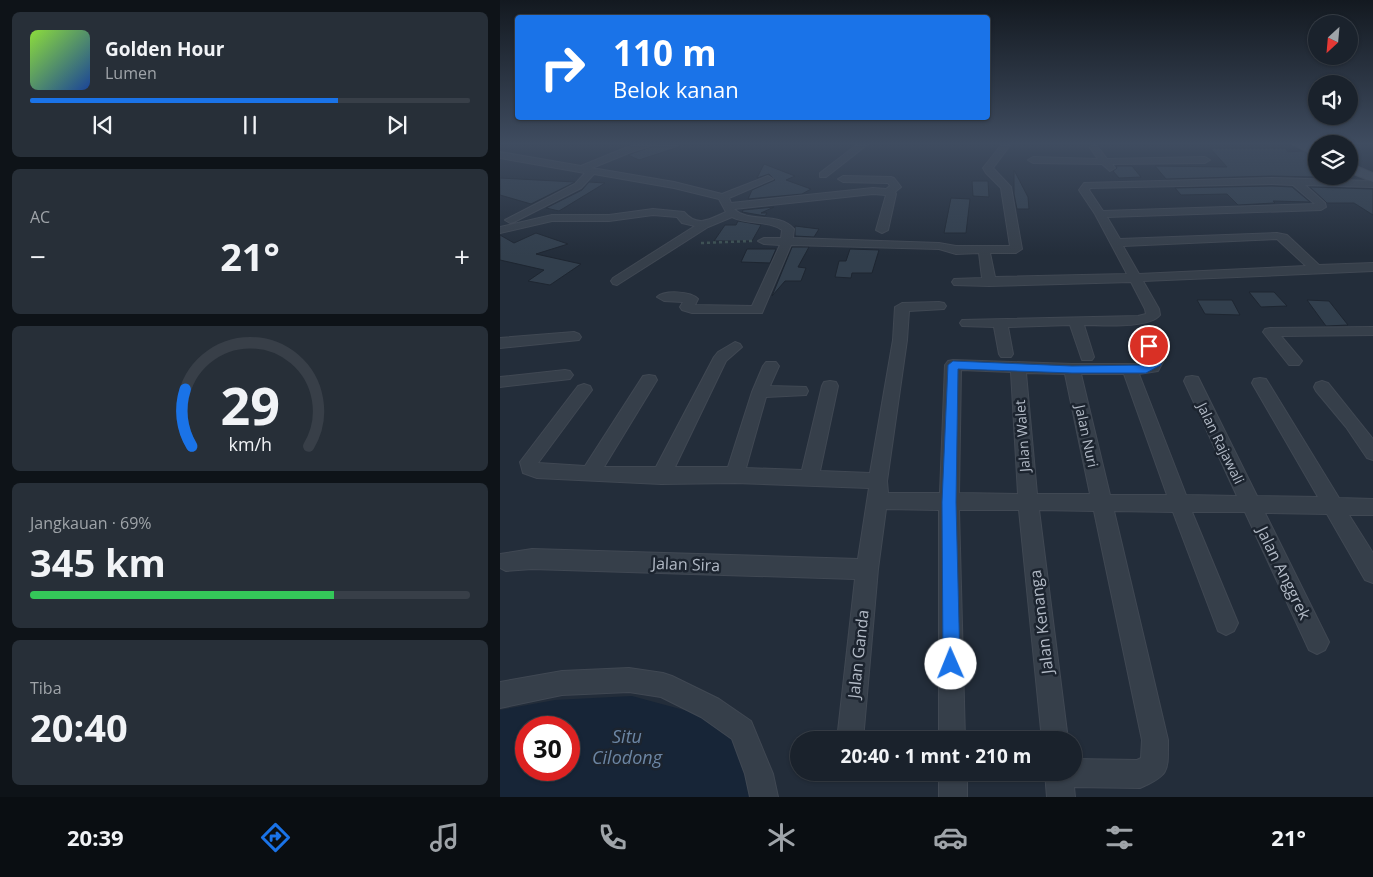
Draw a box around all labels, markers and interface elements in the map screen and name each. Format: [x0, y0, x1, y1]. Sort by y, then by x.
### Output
north arrow [1308, 15, 1358, 65]
map controls [1308, 15, 1358, 185]
text: 110 m [613, 29, 717, 76]
icon: right [530, 35, 595, 100]
text: Golden Hour [105, 36, 224, 62]
text: Lumen [105, 62, 157, 84]
text: Belok kanan [613, 74, 739, 104]
button: sound [1308, 75, 1358, 125]
icon: previous [89, 111, 117, 139]
icon: pause [236, 111, 264, 139]
icon: next [383, 111, 411, 139]
button: layers [1308, 135, 1358, 185]
text: AC [30, 206, 50, 228]
text: 21° [220, 230, 280, 282]
text: − [30, 237, 46, 275]
text: + [454, 237, 470, 275]
pin [1128, 325, 1170, 367]
icon: arrive [1135, 332, 1163, 360]
text: 29 [220, 369, 280, 440]
street label: Jalan Rajawali [1192, 397, 1249, 487]
street label: Jalan Walet [1010, 399, 1034, 475]
street label: Jalan Nuri [1071, 401, 1103, 469]
text: km/h [228, 432, 272, 456]
text: Jangkauan · 69% [30, 512, 152, 534]
street label: Jalan Anggrek [1251, 521, 1316, 624]
text: 345 km [30, 536, 166, 588]
street label: Jalan Sira [649, 552, 721, 576]
street label: Jalan Kenanga [1024, 569, 1059, 677]
street label: Jalan Ganda [842, 609, 874, 701]
position arrow [924, 637, 976, 689]
text: Tiba [30, 677, 62, 699]
text: 20:40 [30, 701, 128, 753]
speed limit sign: 30 [515, 716, 580, 781]
water label: Situ Cilodong [592, 724, 663, 769]
text: 20:40 · 1 mnt · 210 m [841, 743, 1031, 769]
icon: directions [258, 820, 293, 855]
icon: music [427, 820, 462, 855]
icon: phone [595, 820, 630, 855]
icon: climate [764, 820, 799, 855]
icon: car [933, 820, 968, 855]
icon: filters [1102, 820, 1137, 855]
text: 20:39 [67, 822, 124, 852]
text: 21° [1271, 822, 1306, 852]

